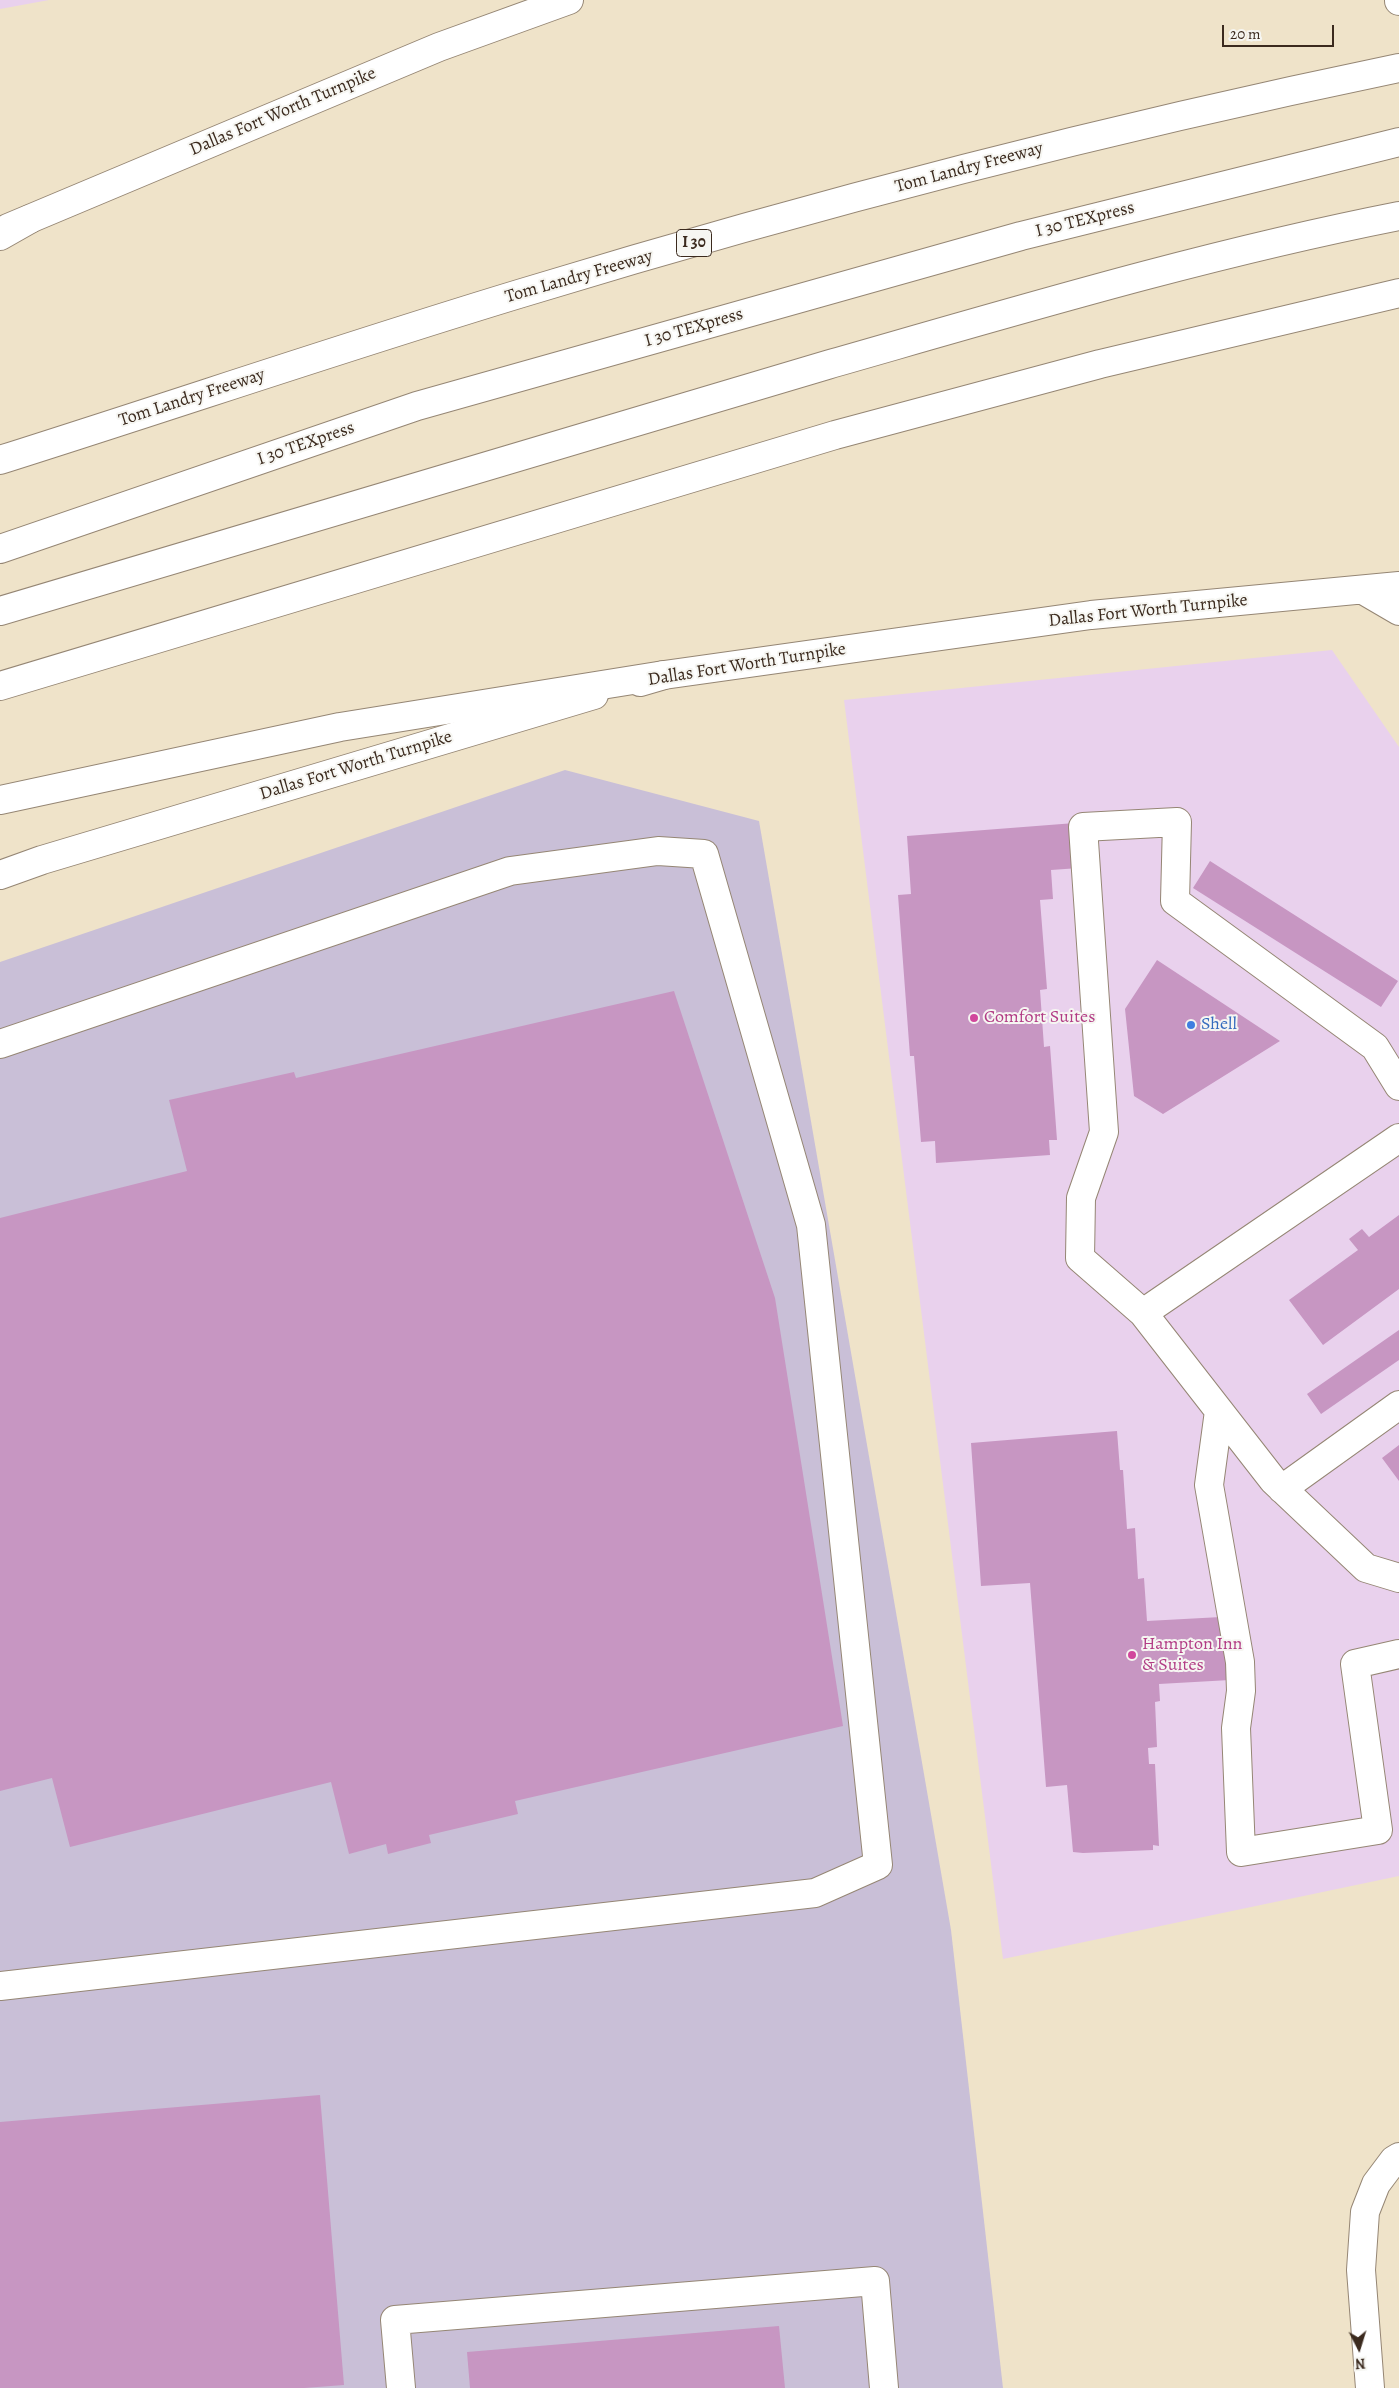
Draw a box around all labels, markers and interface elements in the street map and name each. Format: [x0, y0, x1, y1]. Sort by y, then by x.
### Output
scale bar [1224, 15, 1336, 47]
text: 20 m [1230, 24, 1261, 44]
street label: Dallas Fort Worth Turnpike [187, 63, 379, 161]
street label: Tom Landry Freeway [893, 138, 1045, 198]
street label: I 30 TEXpress [1033, 197, 1137, 243]
road number: I 30 [676, 230, 712, 256]
street label: Tom Landry Freeway [503, 246, 655, 308]
street label: I 30 TEXpress [642, 304, 746, 352]
street label: Tom Landry Freeway [116, 364, 268, 432]
street label: I 30 TEXpress [255, 417, 357, 471]
street label: Dallas Fort Worth Turnpike [1047, 590, 1249, 632]
street label: Dallas Fort Worth Turnpike [646, 639, 848, 691]
street label: Dallas Fort Worth Turnpike [257, 726, 455, 806]
place label: Comfort Suites [984, 1007, 1095, 1029]
marker: Comfort Suites [968, 1012, 980, 1024]
place label: Shell [1201, 1014, 1237, 1036]
marker: Shell [1185, 1019, 1197, 1031]
place label: Hampton Inn & Suites [1142, 1634, 1242, 1676]
marker: Hampton Inn & Suites [1126, 1649, 1138, 1661]
north arrow [1334, 2323, 1384, 2373]
text: N [1354, 2354, 1366, 2373]

